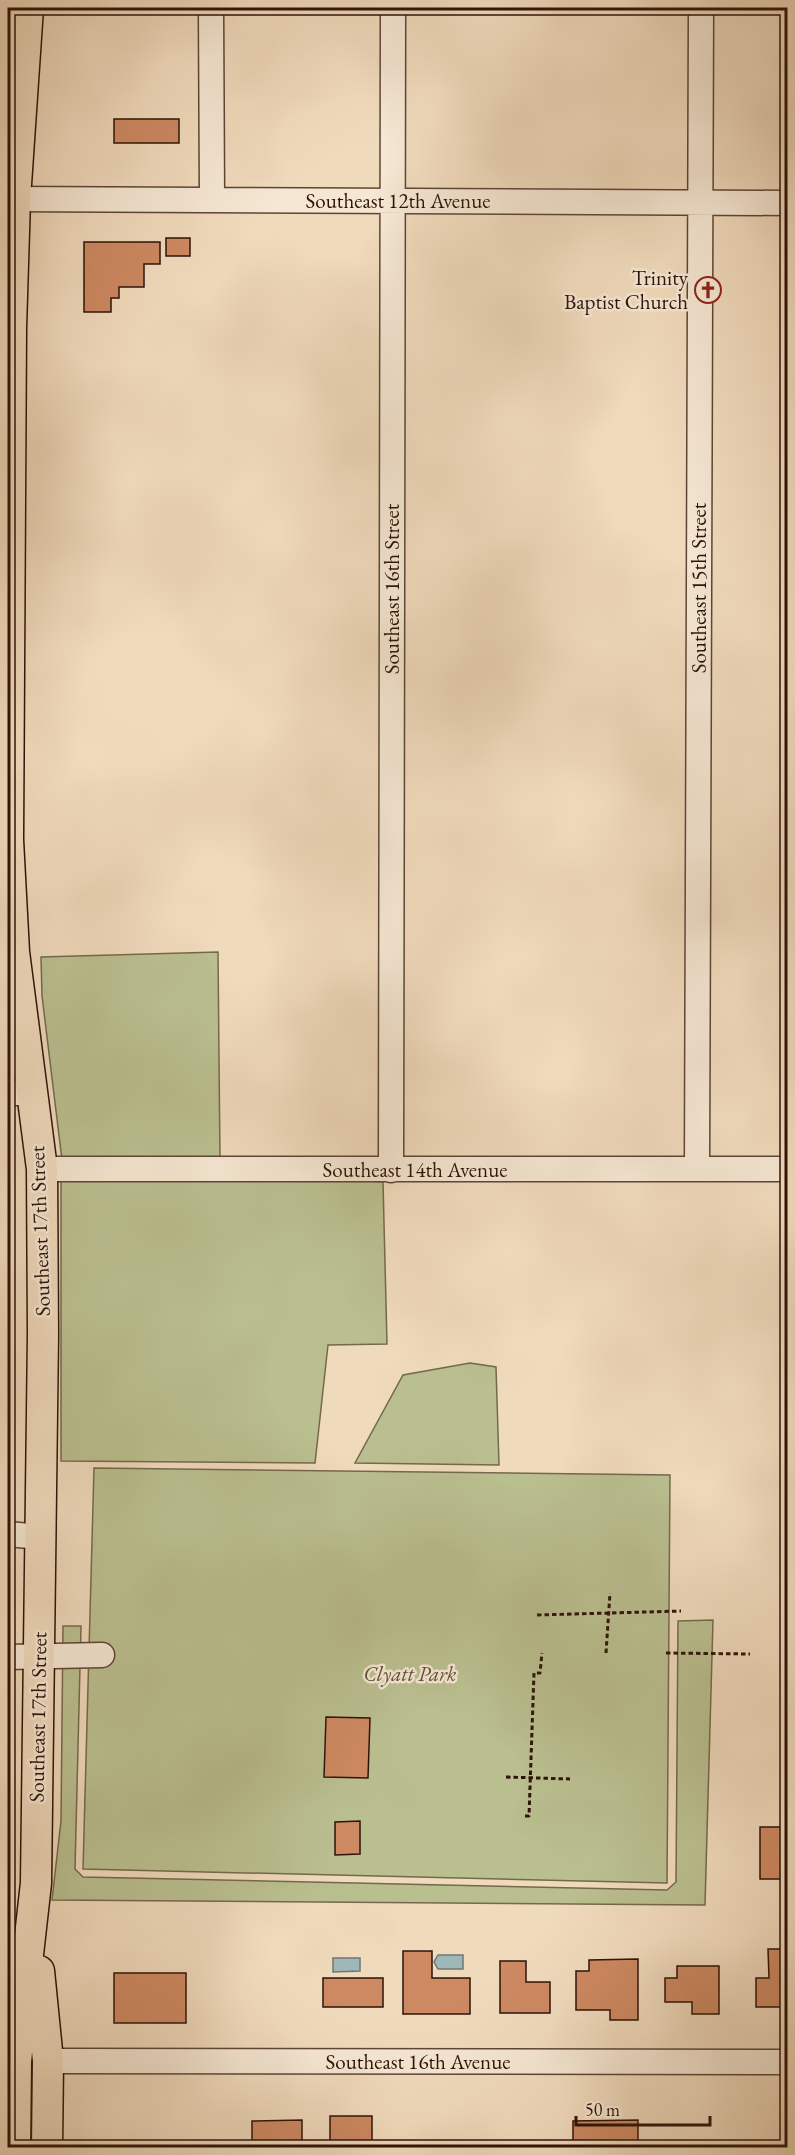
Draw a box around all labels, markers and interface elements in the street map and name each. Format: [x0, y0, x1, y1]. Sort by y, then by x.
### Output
street label: Southeast 12th Avenue [306, 187, 490, 214]
place label: Trinity Baptist Church [564, 264, 689, 315]
church icon: Trinity Baptist Church [693, 275, 723, 305]
street label: Southeast 15th Street [685, 502, 712, 673]
street label: Southeast 16th Street [378, 503, 405, 674]
street label: Southeast 17th Street [23, 1145, 56, 1317]
street label: Southeast 14th Avenue [323, 1156, 507, 1183]
street label: Southeast 17th Street [23, 1631, 52, 1803]
park label: Clyatt Park [364, 1660, 457, 1687]
street label: Southeast 16th Avenue [326, 2048, 510, 2075]
scale bar [576, 2089, 710, 2127]
text: 50 m [585, 2098, 620, 2121]

